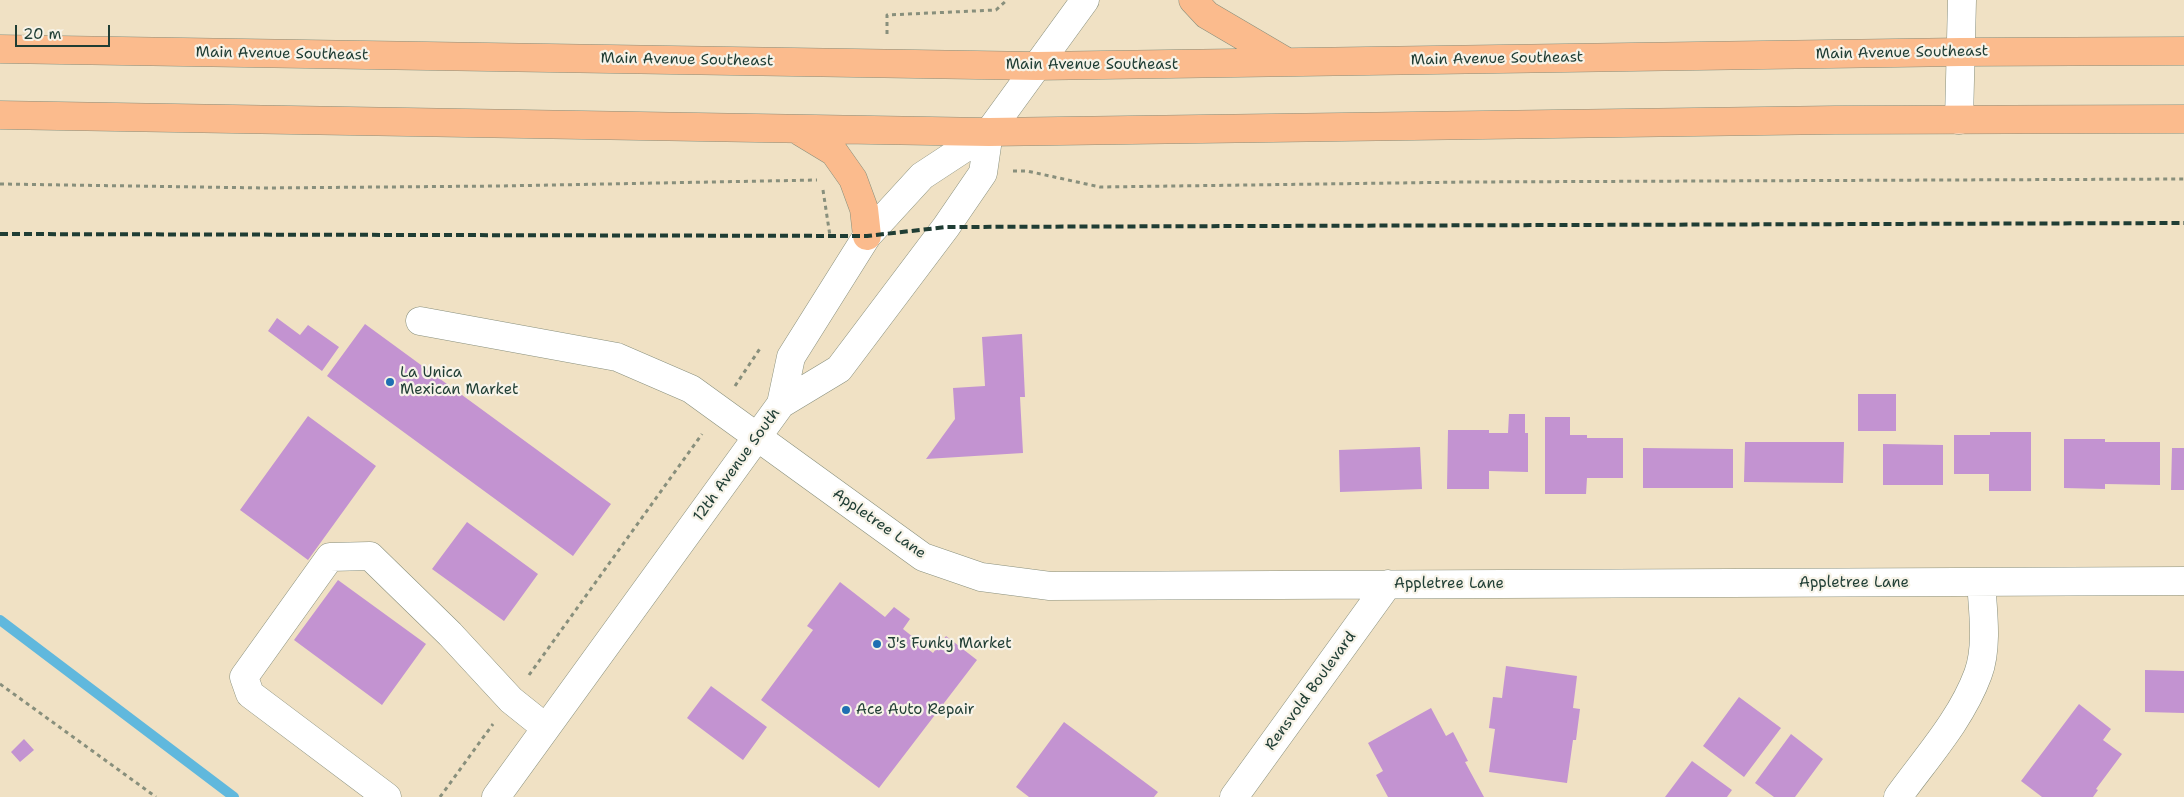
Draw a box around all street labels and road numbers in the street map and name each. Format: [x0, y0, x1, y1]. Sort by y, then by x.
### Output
street label: Main Avenue Southeast [1816, 42, 1988, 64]
street label: Main Avenue Southeast [196, 43, 368, 65]
street label: Main Avenue Southeast [1411, 48, 1583, 70]
street label: Main Avenue Southeast [601, 49, 773, 71]
street label: Main Avenue Southeast [1006, 56, 1178, 74]
street label: 12th Avenue South [690, 405, 784, 525]
street label: Appletree Lane [829, 485, 929, 563]
street label: Appletree Lane [1799, 574, 1909, 592]
street label: Appletree Lane [1394, 575, 1504, 593]
street label: Rensvold Boulevard [1262, 628, 1360, 754]

